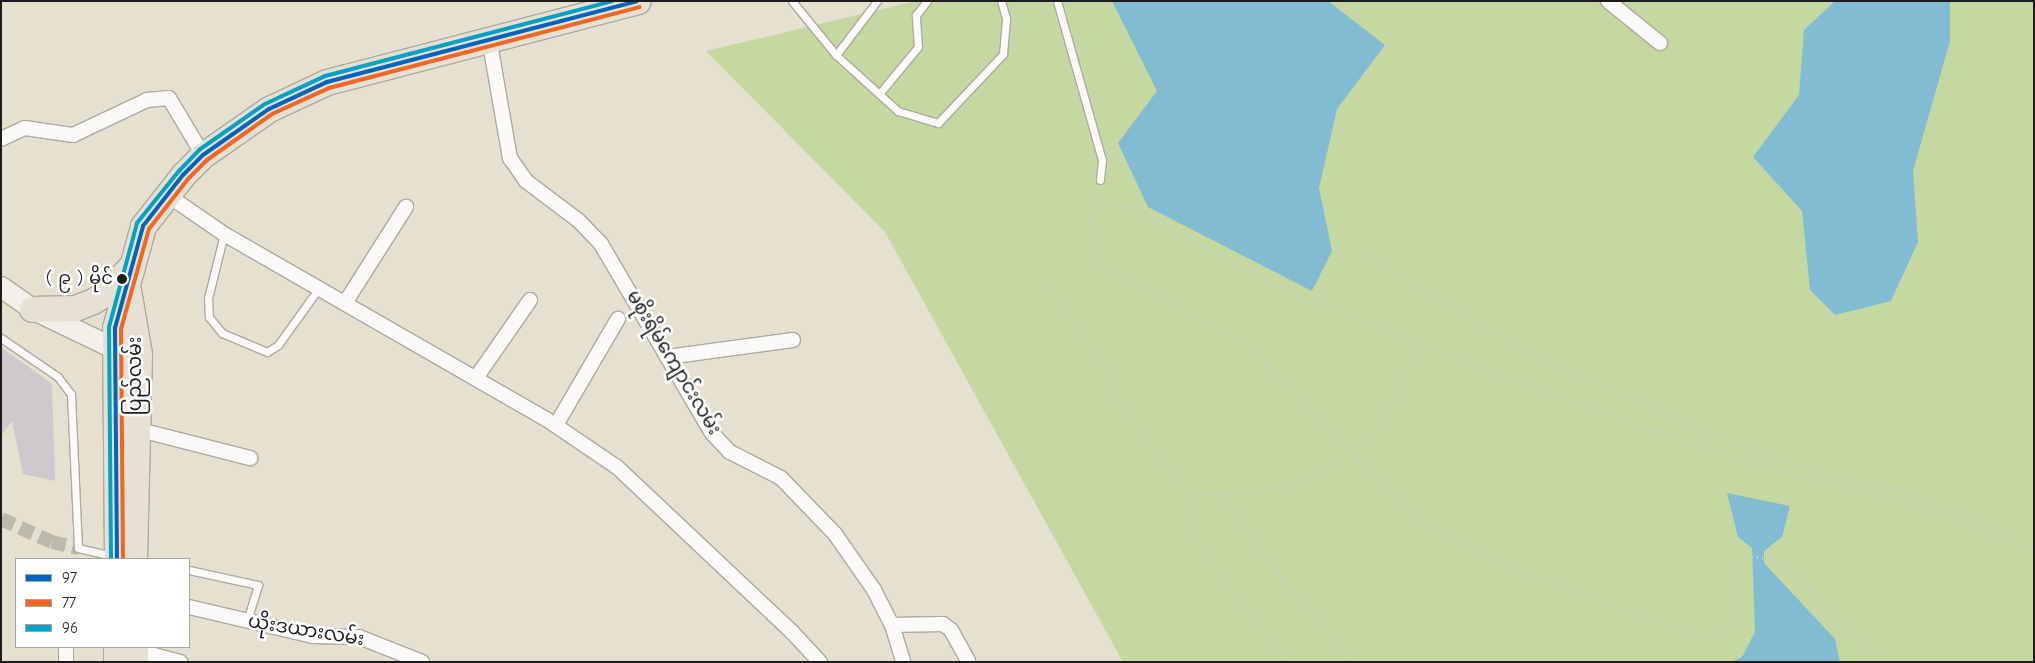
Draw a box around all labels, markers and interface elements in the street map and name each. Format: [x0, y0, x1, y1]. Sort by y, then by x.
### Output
place label: ( ၉ ) မိုင် [46, 268, 113, 290]
marker: ( ၉ ) မိုင် [117, 274, 127, 284]
street label: မစိုးရိမ်ကျောင်းလမ်း [621, 287, 725, 439]
street label: ပြည်လမ်း [125, 336, 147, 416]
legend [15, 558, 190, 648]
text: 97 [62, 569, 77, 587]
text: 77 [62, 594, 76, 612]
street label: ယိုးဒယားလမ်း [246, 611, 366, 651]
text: 96 [62, 619, 78, 637]

